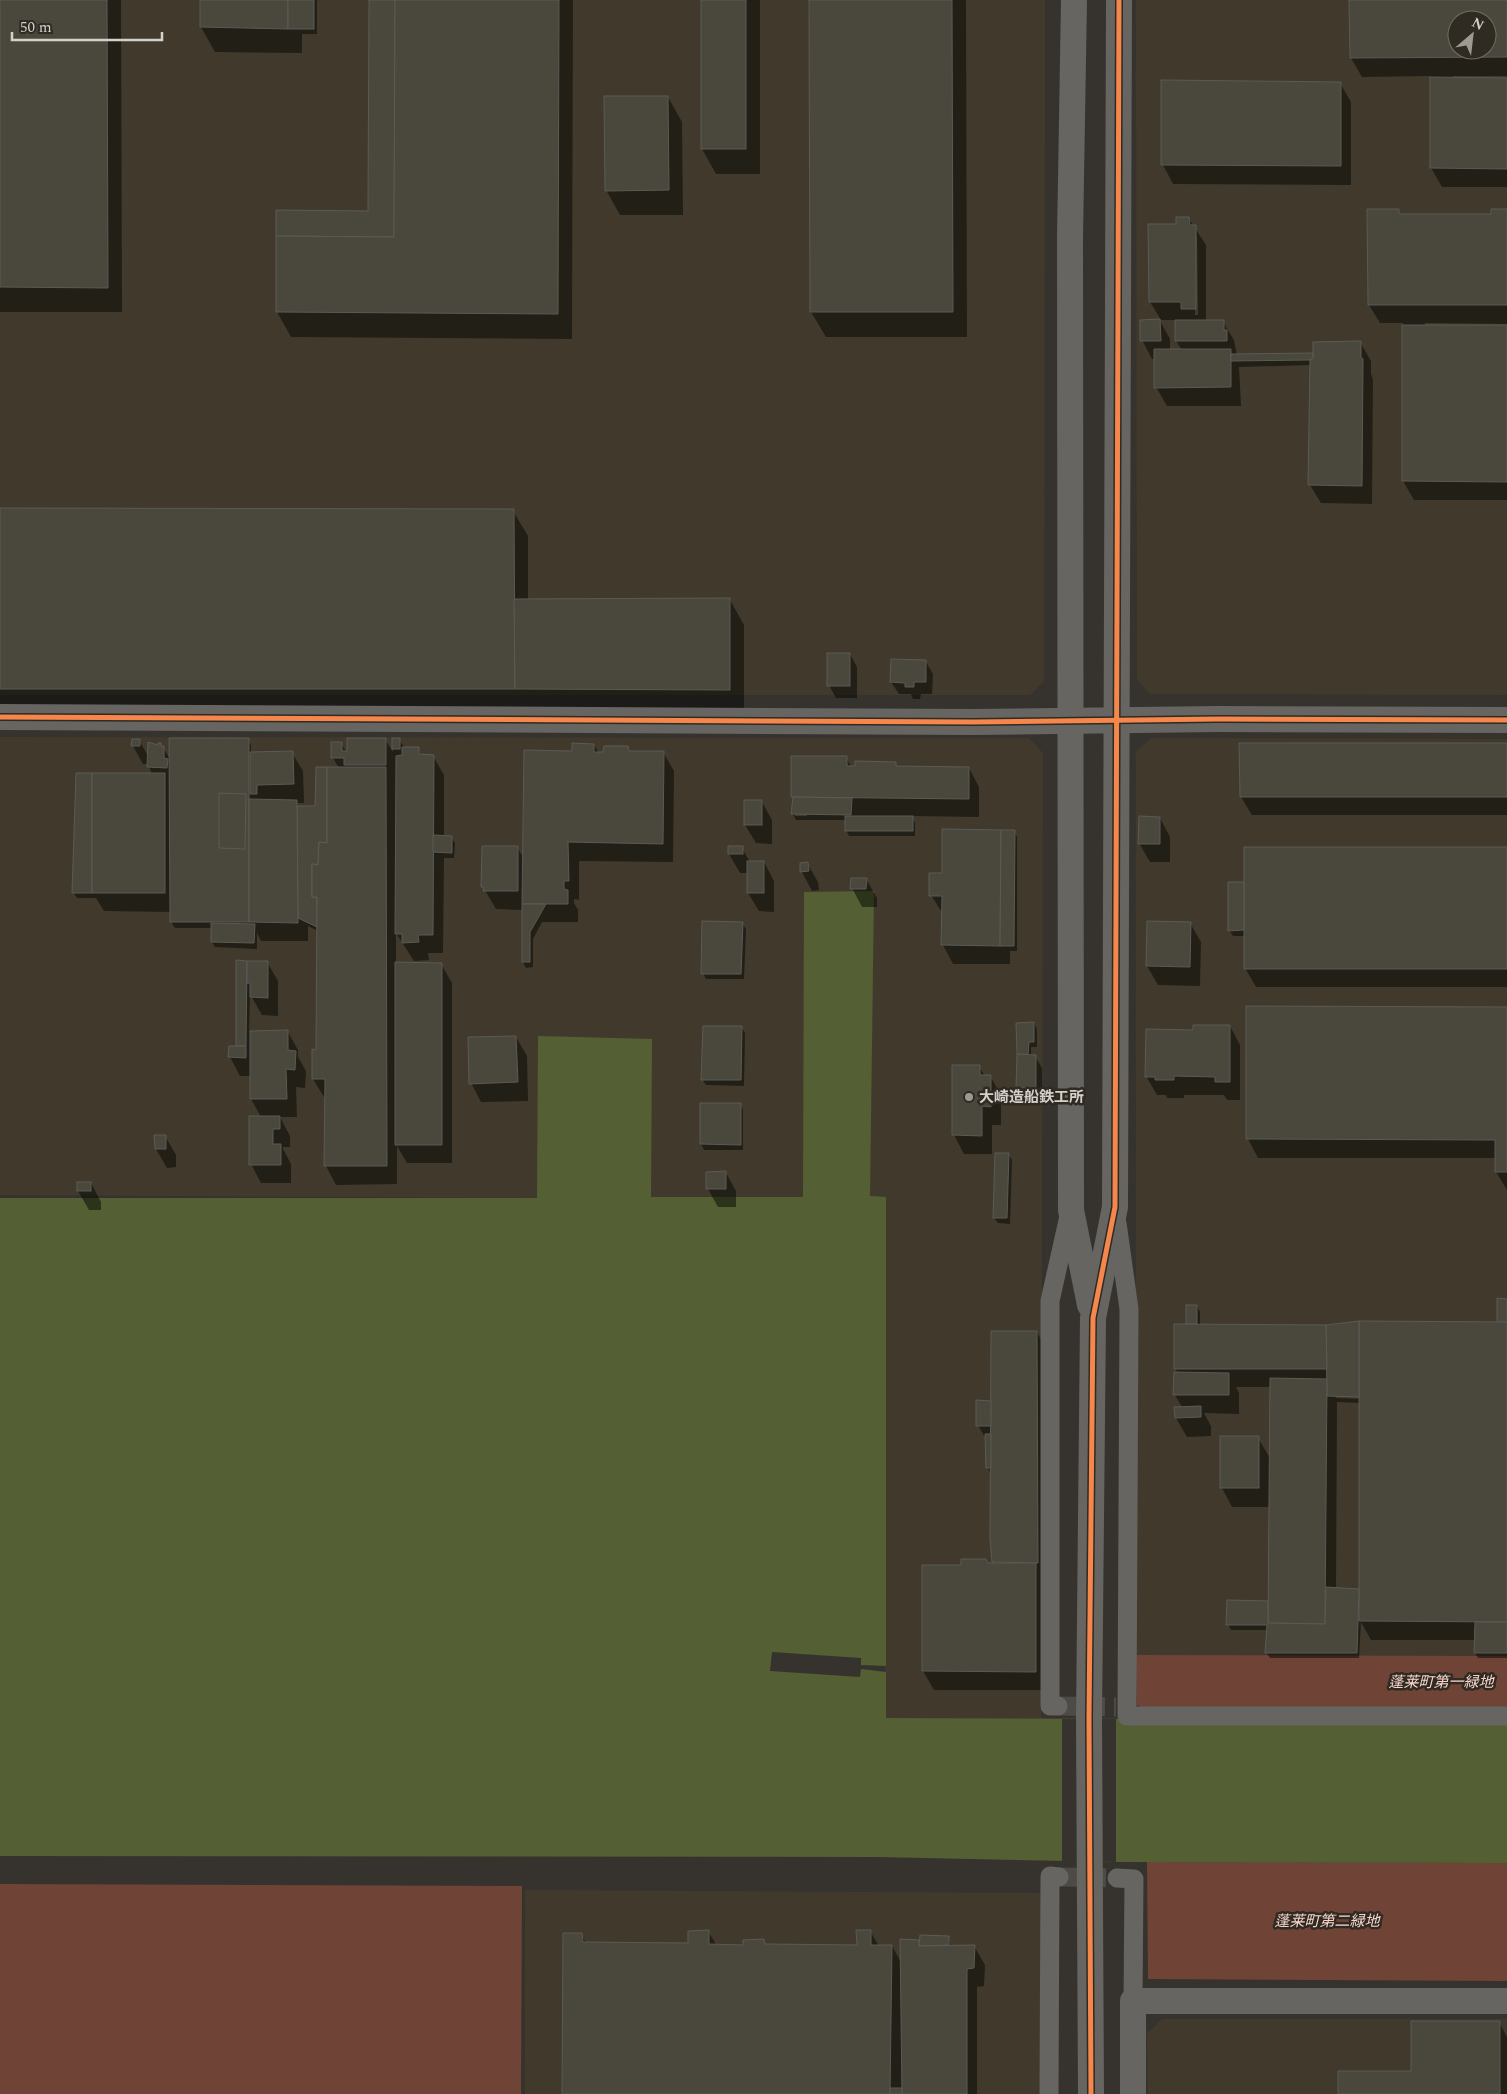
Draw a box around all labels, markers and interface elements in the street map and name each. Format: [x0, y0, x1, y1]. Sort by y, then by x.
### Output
scale bar [12, 10, 162, 42]
north arrow [1447, 10, 1497, 60]
text: N [1468, 12, 1488, 36]
text: 50 m [20, 16, 52, 39]
place label: 大崎造船鉄工所 [979, 1086, 1084, 1109]
marker: 大崎造船鉄工所 [963, 1091, 975, 1103]
park label: 蓬莱町第一緑地 [1388, 1671, 1495, 1694]
park label: 蓬莱町第二緑地 [1274, 1910, 1381, 1933]

